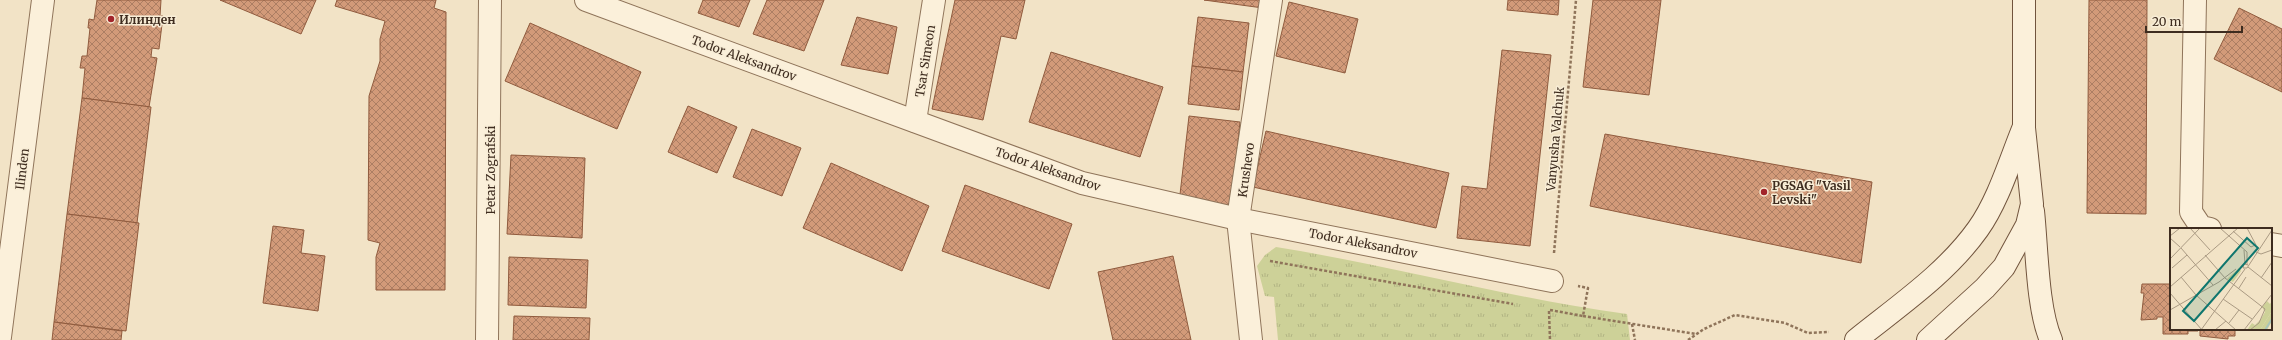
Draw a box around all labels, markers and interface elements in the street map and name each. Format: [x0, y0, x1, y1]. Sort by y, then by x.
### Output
scale bar [2146, 8, 2242, 34]
place label: Илинден [119, 12, 176, 27]
marker: Илинден [106, 14, 116, 24]
text: 20 m [2152, 14, 2181, 29]
street label: Tsar Simeon [912, 24, 938, 98]
street label: Todor Aleksandrov [690, 32, 799, 84]
street label: Vanyusha Valchuk [1543, 86, 1567, 193]
street label: Petar Zografski [483, 125, 498, 214]
street label: Krushevo [1235, 142, 1257, 198]
street label: Todor Aleksandrov [993, 144, 1103, 194]
street label: Ilinden [12, 147, 32, 191]
place label: PGSAG "Vasil Levski" [1772, 178, 1851, 207]
marker: PGSAG "Vasil Levski" [1759, 187, 1769, 197]
street label: Todor Aleksandrov [1307, 225, 1419, 261]
inset map [2170, 228, 2272, 330]

